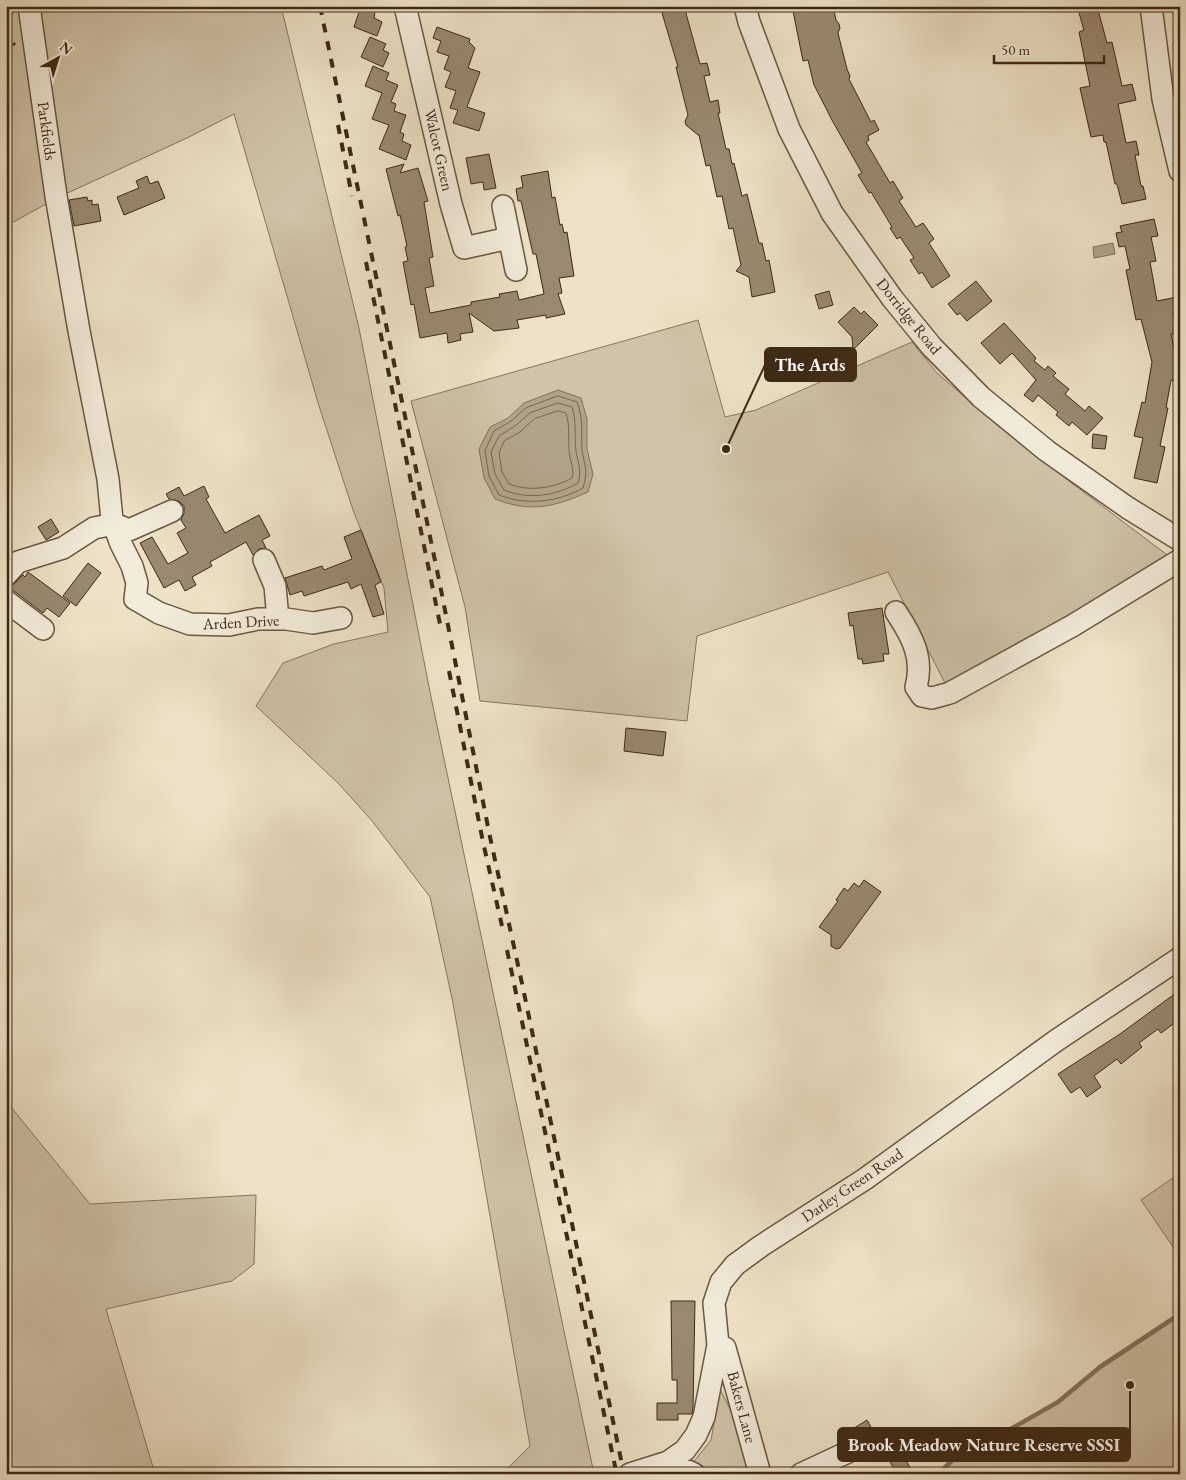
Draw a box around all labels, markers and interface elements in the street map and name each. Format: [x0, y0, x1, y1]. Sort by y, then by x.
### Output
north arrow [32, 32, 82, 82]
scale bar [994, 32, 1104, 64]
text: N [56, 37, 77, 59]
text: 50 m [1001, 40, 1030, 59]
street label: Parkfields [33, 100, 61, 162]
street label: Walcot Green [419, 107, 459, 194]
street label: Dorridge Road [872, 273, 947, 359]
callout: The Ards [765, 348, 856, 381]
text: The Ards [775, 353, 845, 376]
street label: Arden Drive [201, 610, 280, 635]
street label: Darley Green Road [797, 1143, 908, 1227]
street label: Bakers Lane [722, 1369, 762, 1445]
callout: Brook Meadow Nature Reserve SSSI [838, 1428, 1130, 1461]
text: Brook Meadow Nature Reserve SSSI [848, 1433, 1120, 1456]

